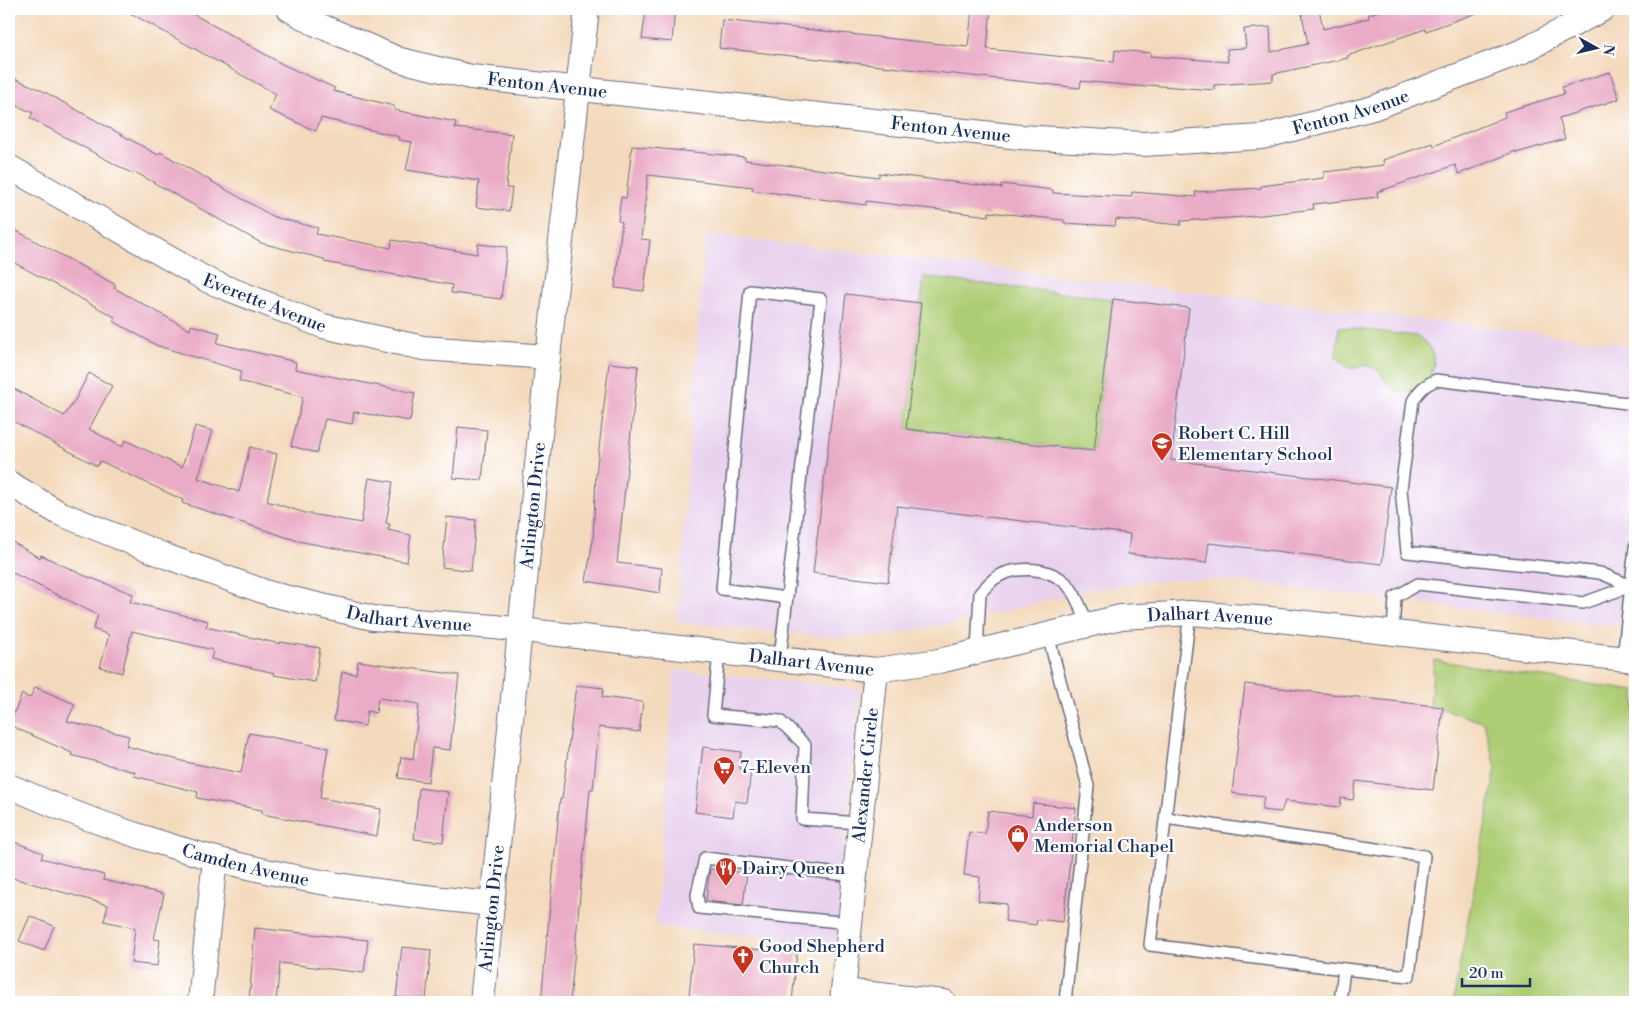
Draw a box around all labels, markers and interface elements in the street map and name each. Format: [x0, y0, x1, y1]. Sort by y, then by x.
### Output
north arrow [1572, 22, 1622, 72]
text: N [1598, 43, 1618, 56]
street label: Fenton Avenue [486, 67, 608, 103]
street label: Fenton Avenue [1290, 84, 1412, 140]
street label: Fenton Avenue [890, 111, 1012, 147]
street label: Everette Avenue [199, 268, 330, 338]
place label: Robert C. Hill Elementary School [1178, 422, 1333, 466]
school or university icon: Robert C. Hill Elementary School [1150, 431, 1174, 462]
street label: Arlington Drive [515, 441, 551, 571]
street label: Dalhart Avenue [344, 601, 473, 637]
street label: Dalhart Avenue [1147, 601, 1274, 631]
street label: Dalhart Avenue [748, 644, 875, 681]
street label: Alexander Circle [847, 706, 884, 845]
supermarket icon: 7-Eleven [712, 755, 736, 786]
place label: 7-Eleven [740, 756, 811, 779]
place label: Anderson Memorial Chapel [1033, 814, 1175, 858]
shop icon: Anderson Memorial Chapel [1006, 823, 1030, 854]
street label: Camden Avenue [179, 838, 311, 891]
street label: Arlington Drive [474, 844, 510, 974]
restaurant icon: Dairy Queen [714, 856, 738, 887]
place label: Dairy Queen [742, 857, 845, 880]
place label: Good Shepherd Church [759, 935, 885, 979]
church icon: Good Shepherd Church [731, 944, 755, 975]
scale bar [1462, 956, 1529, 988]
text: 20 m [1469, 964, 1504, 983]

